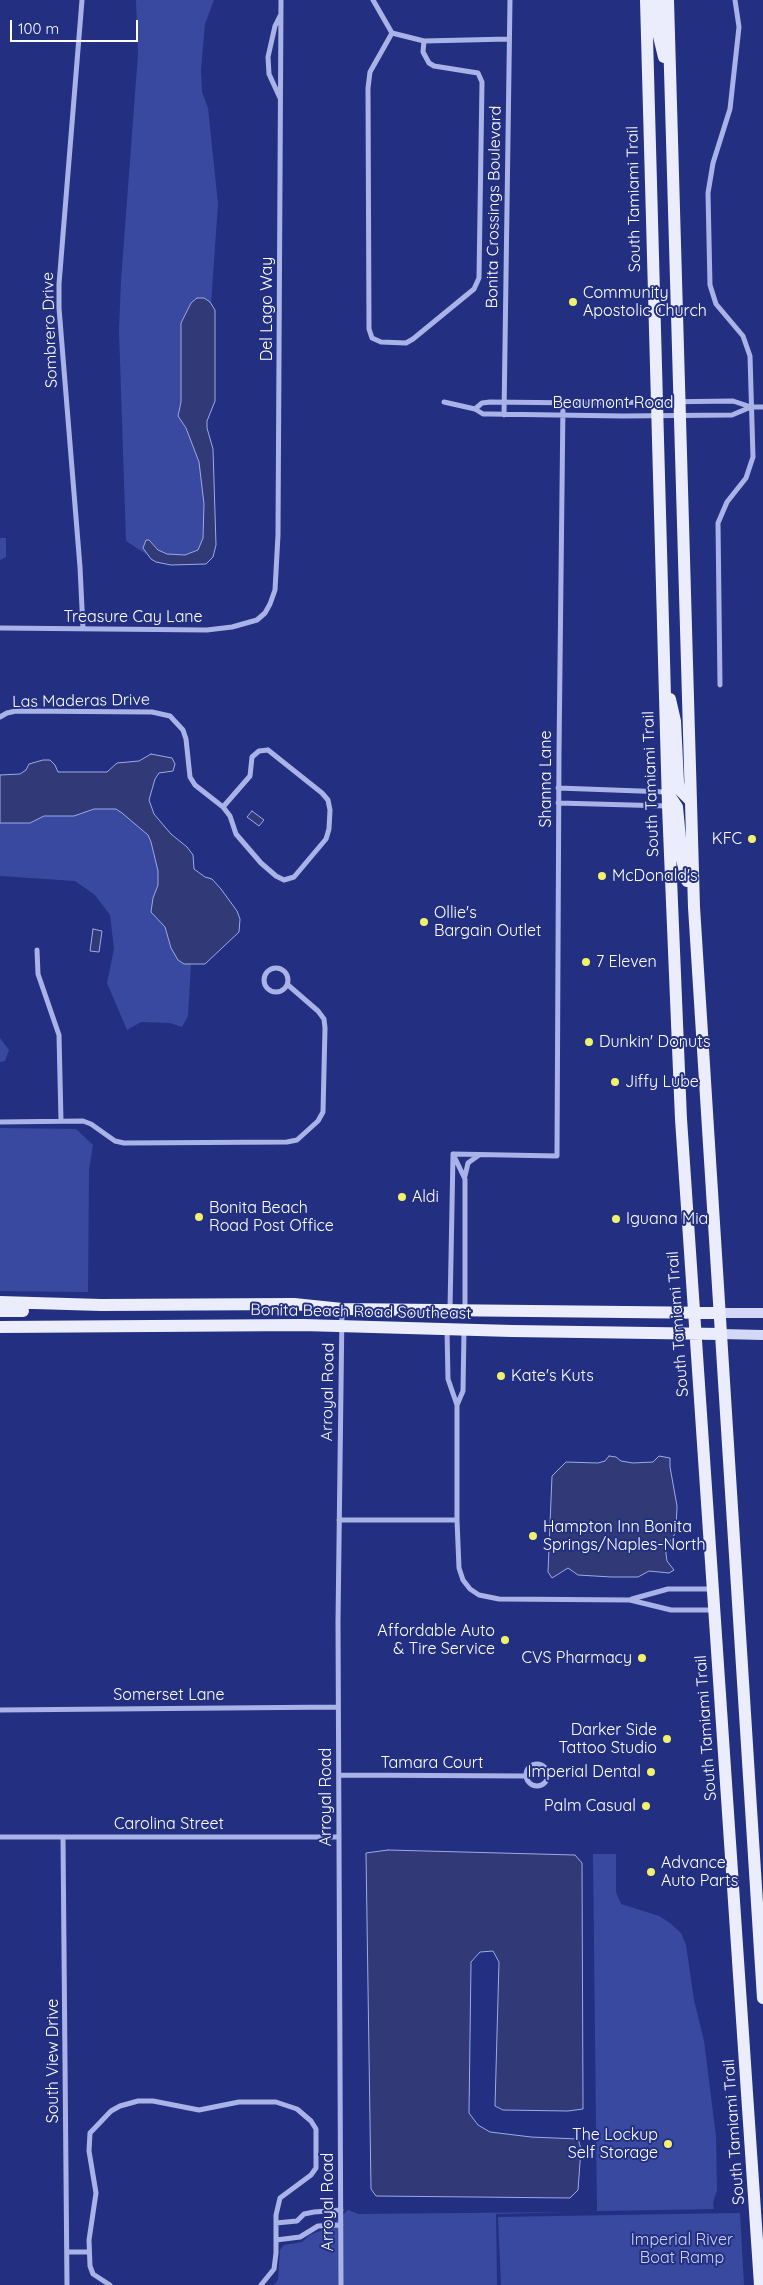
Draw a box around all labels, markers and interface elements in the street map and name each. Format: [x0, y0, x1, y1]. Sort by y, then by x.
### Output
scale bar [12, 10, 140, 42]
text: 100 m [18, 19, 59, 38]
street label: Bonita Crossings Boulevard [483, 105, 505, 309]
street label: South Tamiami Trail [623, 126, 645, 272]
street label: Del Lago Way [257, 257, 277, 361]
street label: Sombrero Drive [38, 272, 62, 388]
place label: Community Apostolic Church [583, 283, 707, 321]
marker: Community Apostolic Church [567, 296, 579, 308]
street label: Beaumont Road [552, 393, 674, 413]
street label: Treasure Cay Lane [63, 607, 203, 627]
street label: Las Maderas Drive [12, 690, 150, 712]
street label: South Tamiami Trail [639, 711, 663, 857]
street label: Shanna Lane [536, 731, 556, 827]
place label: KFC [712, 829, 742, 849]
marker: KFC [746, 833, 758, 845]
place label: McDonald's [612, 866, 698, 886]
marker: McDonald's [596, 870, 608, 882]
place label: Ollie's Bargain Outlet [434, 903, 541, 941]
marker: Ollie's Bargain Outlet [418, 916, 430, 928]
place label: 7 Eleven [596, 952, 657, 972]
marker: 7 Eleven [580, 956, 592, 968]
place label: Dunkin' Donuts [599, 1032, 710, 1052]
marker: Dunkin' Donuts [583, 1036, 595, 1048]
place label: Jiffy Lube [625, 1072, 699, 1092]
marker: Jiffy Lube [609, 1076, 621, 1088]
place label: Aldi [412, 1187, 439, 1207]
marker: Aldi [396, 1191, 408, 1203]
place label: Bonita Beach Road Post Office [209, 1198, 334, 1236]
place label: Iguana Mia [626, 1209, 708, 1229]
marker: Bonita Beach Road Post Office [193, 1211, 205, 1223]
marker: Iguana Mia [610, 1213, 622, 1225]
street label: South Tamiami Trail [663, 1251, 693, 1397]
street label: Bonita Beach Road Southeast [250, 1300, 472, 1324]
street label: Arroyal Road [318, 1343, 338, 1441]
place label: Kate's Kuts [511, 1366, 594, 1386]
marker: Kate's Kuts [495, 1370, 507, 1382]
place label: Hampton Inn Bonita Springs/Naples-North [543, 1517, 706, 1555]
marker: Hampton Inn Bonita Springs/Naples-North [527, 1530, 539, 1542]
place label: Affordable Auto & Tire Service [377, 1621, 495, 1659]
marker: Affordable Auto & Tire Service [499, 1634, 511, 1646]
place label: CVS Pharmacy [522, 1648, 632, 1668]
marker: CVS Pharmacy [636, 1652, 648, 1664]
street label: South Tamiami Trail [691, 1655, 721, 1801]
street label: Somerset Lane [113, 1685, 225, 1705]
place label: Darker Side Tattoo Studio [558, 1720, 657, 1758]
marker: Darker Side Tattoo Studio [661, 1733, 673, 1745]
street label: Arroyal Road [316, 1748, 336, 1846]
street label: Tamara Court [381, 1753, 483, 1773]
place label: Imperial Dental [528, 1762, 641, 1782]
marker: Imperial Dental [645, 1766, 657, 1778]
place label: Palm Casual [544, 1796, 636, 1816]
marker: Palm Casual [640, 1800, 652, 1812]
street label: Carolina Street [114, 1814, 224, 1834]
place label: Advance Auto Parts [661, 1853, 738, 1891]
marker: Advance Auto Parts [645, 1866, 657, 1878]
street label: South View Drive [43, 1999, 63, 2123]
street label: South Tamiami Trail [719, 2059, 749, 2205]
place label: The Lockup Self Storage [568, 2125, 658, 2163]
marker: The Lockup Self Storage [662, 2138, 674, 2150]
street label: Arroyal Road [318, 2153, 338, 2251]
park label: Imperial River Boat Ramp [631, 2230, 733, 2268]

